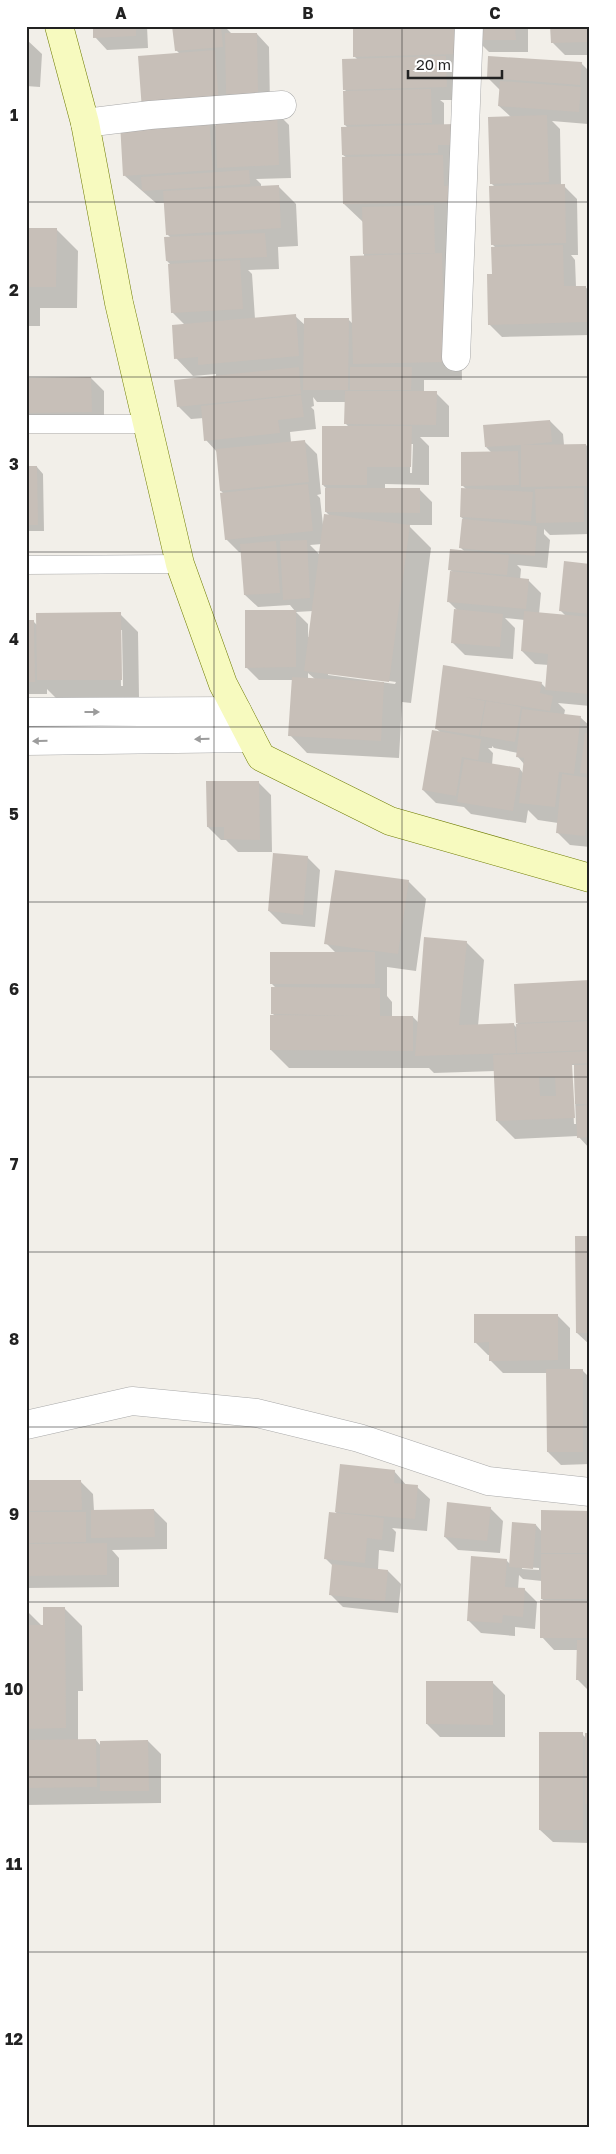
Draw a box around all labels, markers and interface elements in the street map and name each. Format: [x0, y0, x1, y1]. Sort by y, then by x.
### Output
text: A [115, 3, 127, 23]
text: B [302, 3, 314, 23]
text: C [489, 3, 501, 23]
scale bar [408, 48, 502, 80]
text: 20 m [416, 55, 451, 73]
text: 1 [10, 105, 18, 125]
text: 2 [9, 280, 19, 300]
text: 3 [9, 454, 19, 474]
text: 4 [9, 629, 19, 649]
one-way arrow [85, 707, 101, 715]
one-way arrow [194, 735, 210, 743]
one-way arrow [32, 737, 48, 745]
text: 5 [9, 804, 19, 824]
text: 6 [9, 979, 19, 999]
text: 7 [10, 1154, 19, 1174]
text: 8 [9, 1329, 19, 1349]
text: 9 [9, 1504, 19, 1524]
text: 10 [5, 1679, 23, 1699]
text: 11 [6, 1854, 22, 1874]
text: 12 [5, 2029, 23, 2049]

